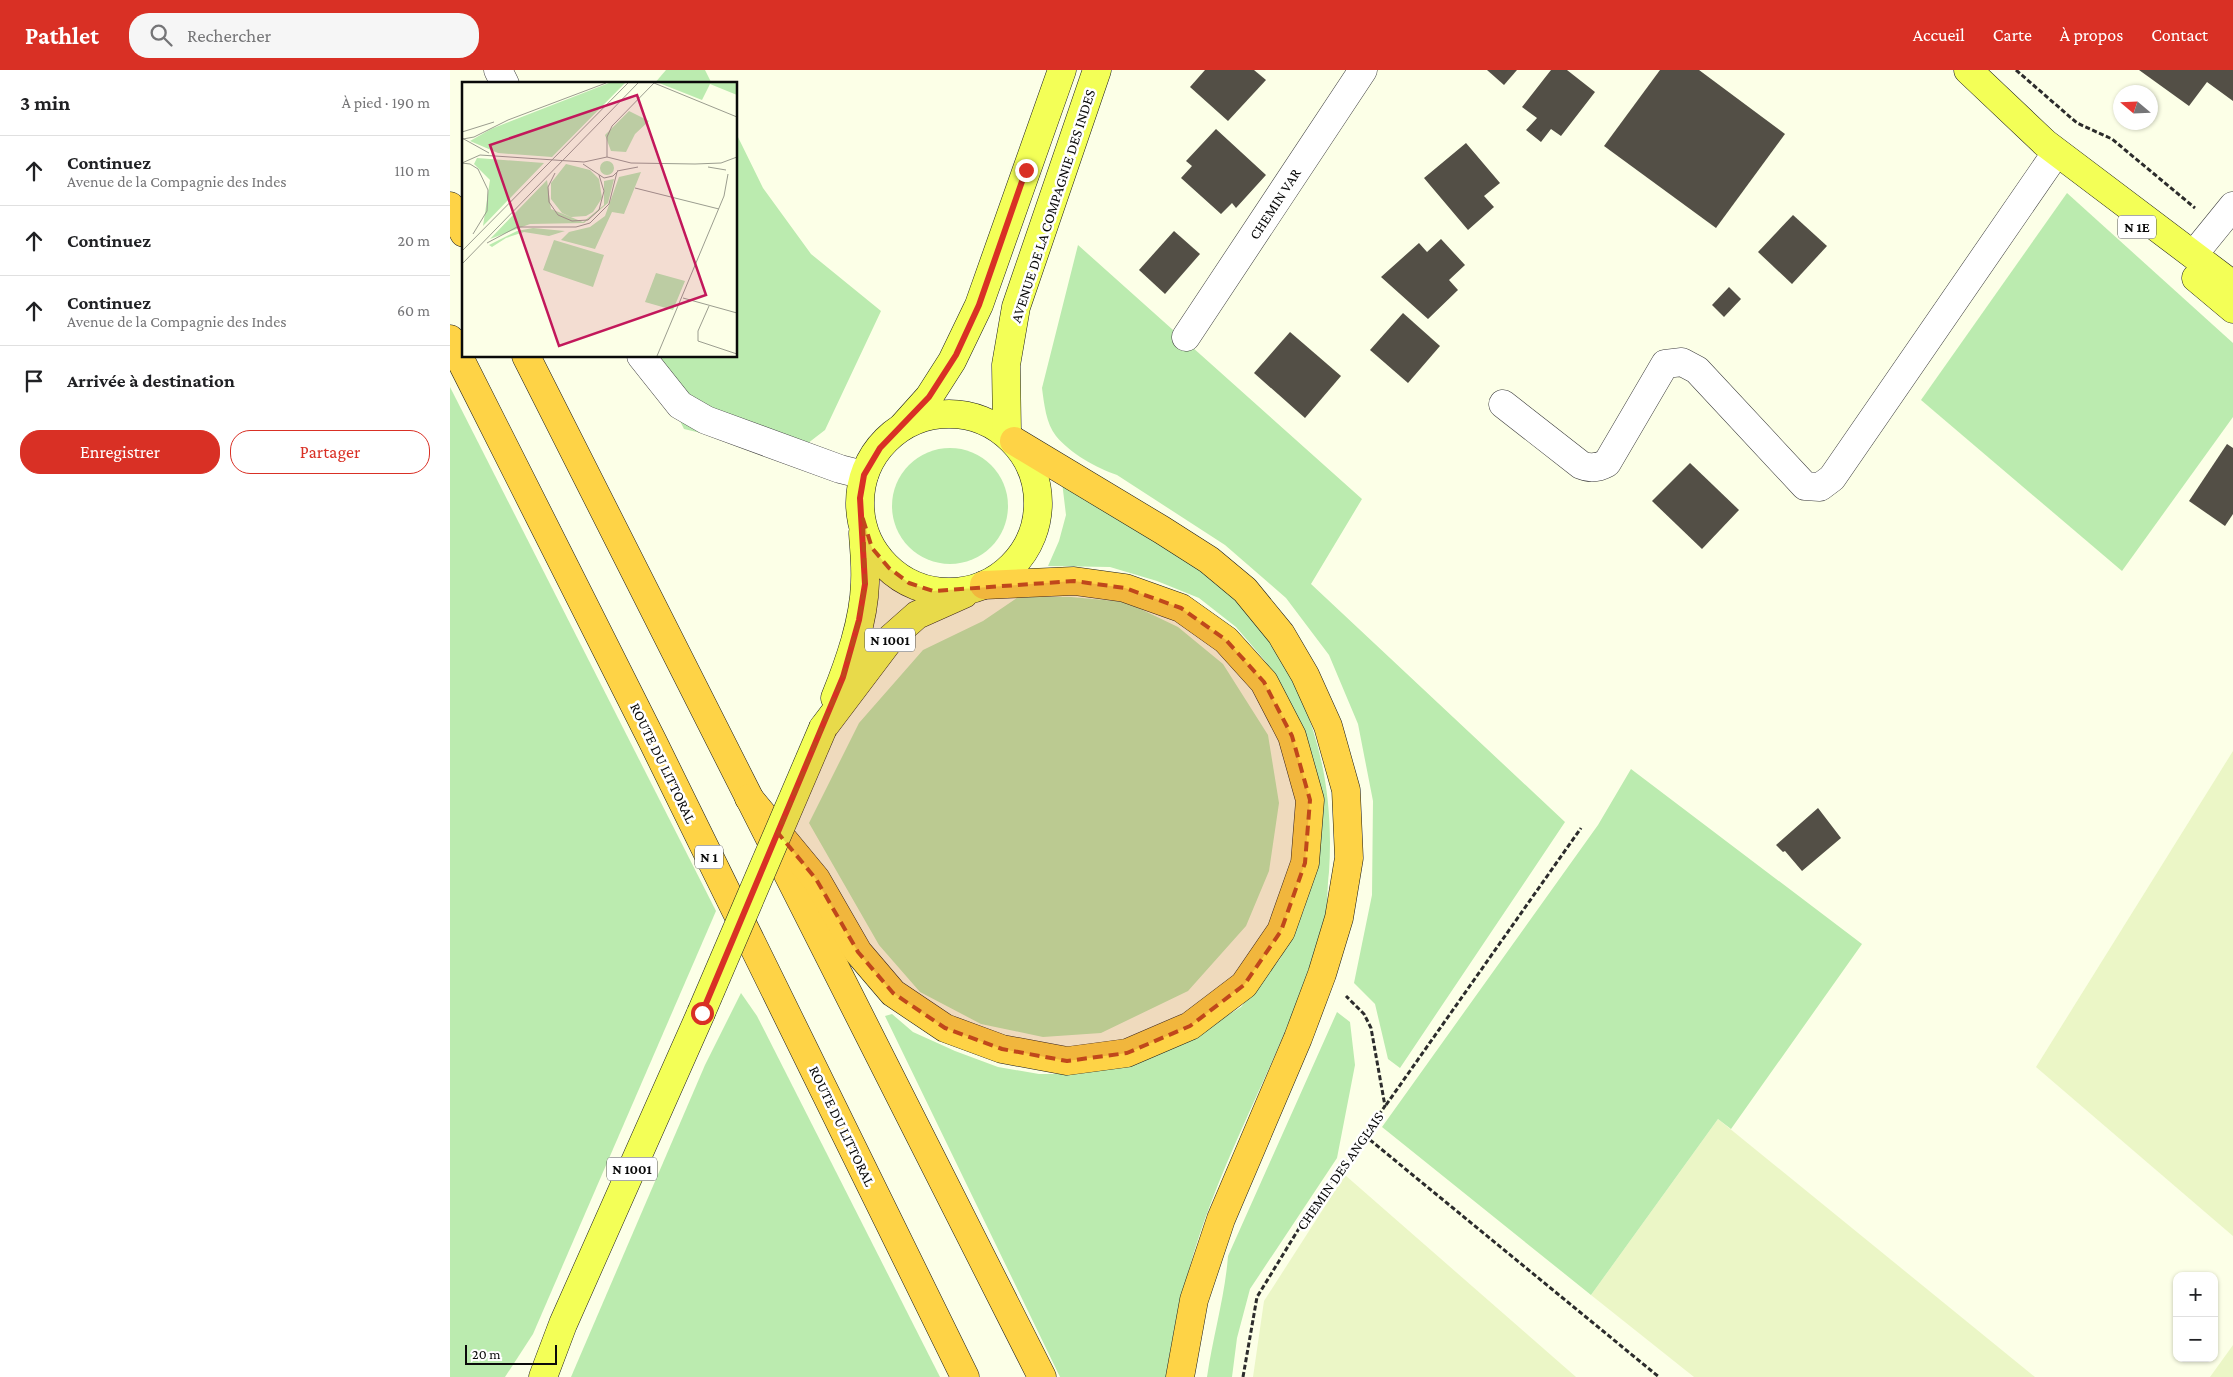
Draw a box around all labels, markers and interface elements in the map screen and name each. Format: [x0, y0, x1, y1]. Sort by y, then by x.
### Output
search box [129, 13, 479, 58]
icon: search [147, 21, 175, 49]
text: Pathlet [25, 22, 99, 49]
text: Rechercher [187, 25, 271, 46]
text: Accueil [1913, 25, 1965, 45]
text: Carte [1993, 25, 2032, 45]
text: À propos [2060, 25, 2123, 45]
text: Contact [2151, 25, 2208, 45]
inset map [462, 82, 738, 358]
north arrow [2113, 85, 2158, 130]
street label: AVENUE DE LA COMPAGNIE DES INDES [1008, 87, 1098, 325]
text: 3 min [20, 91, 70, 115]
text: À pied · 190 m [342, 94, 430, 111]
text: Continuez [67, 152, 151, 173]
icon: ahead [20, 157, 48, 185]
route end [1015, 159, 1038, 182]
text: 110 m [394, 162, 430, 179]
street label: CHEMIN VAR [1246, 165, 1304, 242]
text: Avenue de la Compagnie des Indes [67, 173, 287, 190]
road number: N 1E [2118, 216, 2156, 238]
icon: ahead [20, 227, 48, 255]
text: Continuez [67, 230, 151, 251]
text: 20 m [397, 232, 430, 249]
text: Continuez [67, 292, 151, 313]
icon: ahead [20, 297, 48, 325]
text: 60 m [397, 302, 430, 319]
text: Avenue de la Compagnie des Indes [67, 313, 287, 330]
icon: arrive [20, 367, 48, 395]
text: Arrivée à destination [67, 370, 235, 391]
button: Enregistrer [20, 430, 220, 474]
button: Partager [230, 430, 430, 474]
road number: N 1001 [865, 628, 915, 652]
street label: ROUTE DU LITTORAL [627, 700, 699, 826]
road number: N 1 [695, 846, 723, 869]
route start [691, 1002, 714, 1025]
street label: ROUTE DU LITTORAL [806, 1063, 878, 1189]
street label: CHEMIN DES ANGLAIS [1293, 1109, 1387, 1233]
road number: N 1001 [607, 1158, 657, 1180]
map controls [2173, 1272, 2218, 1362]
button: + [2173, 1272, 2218, 1317]
button: − [2173, 1317, 2218, 1362]
scale bar [465, 1342, 558, 1365]
text: 20 m [472, 1346, 500, 1362]

